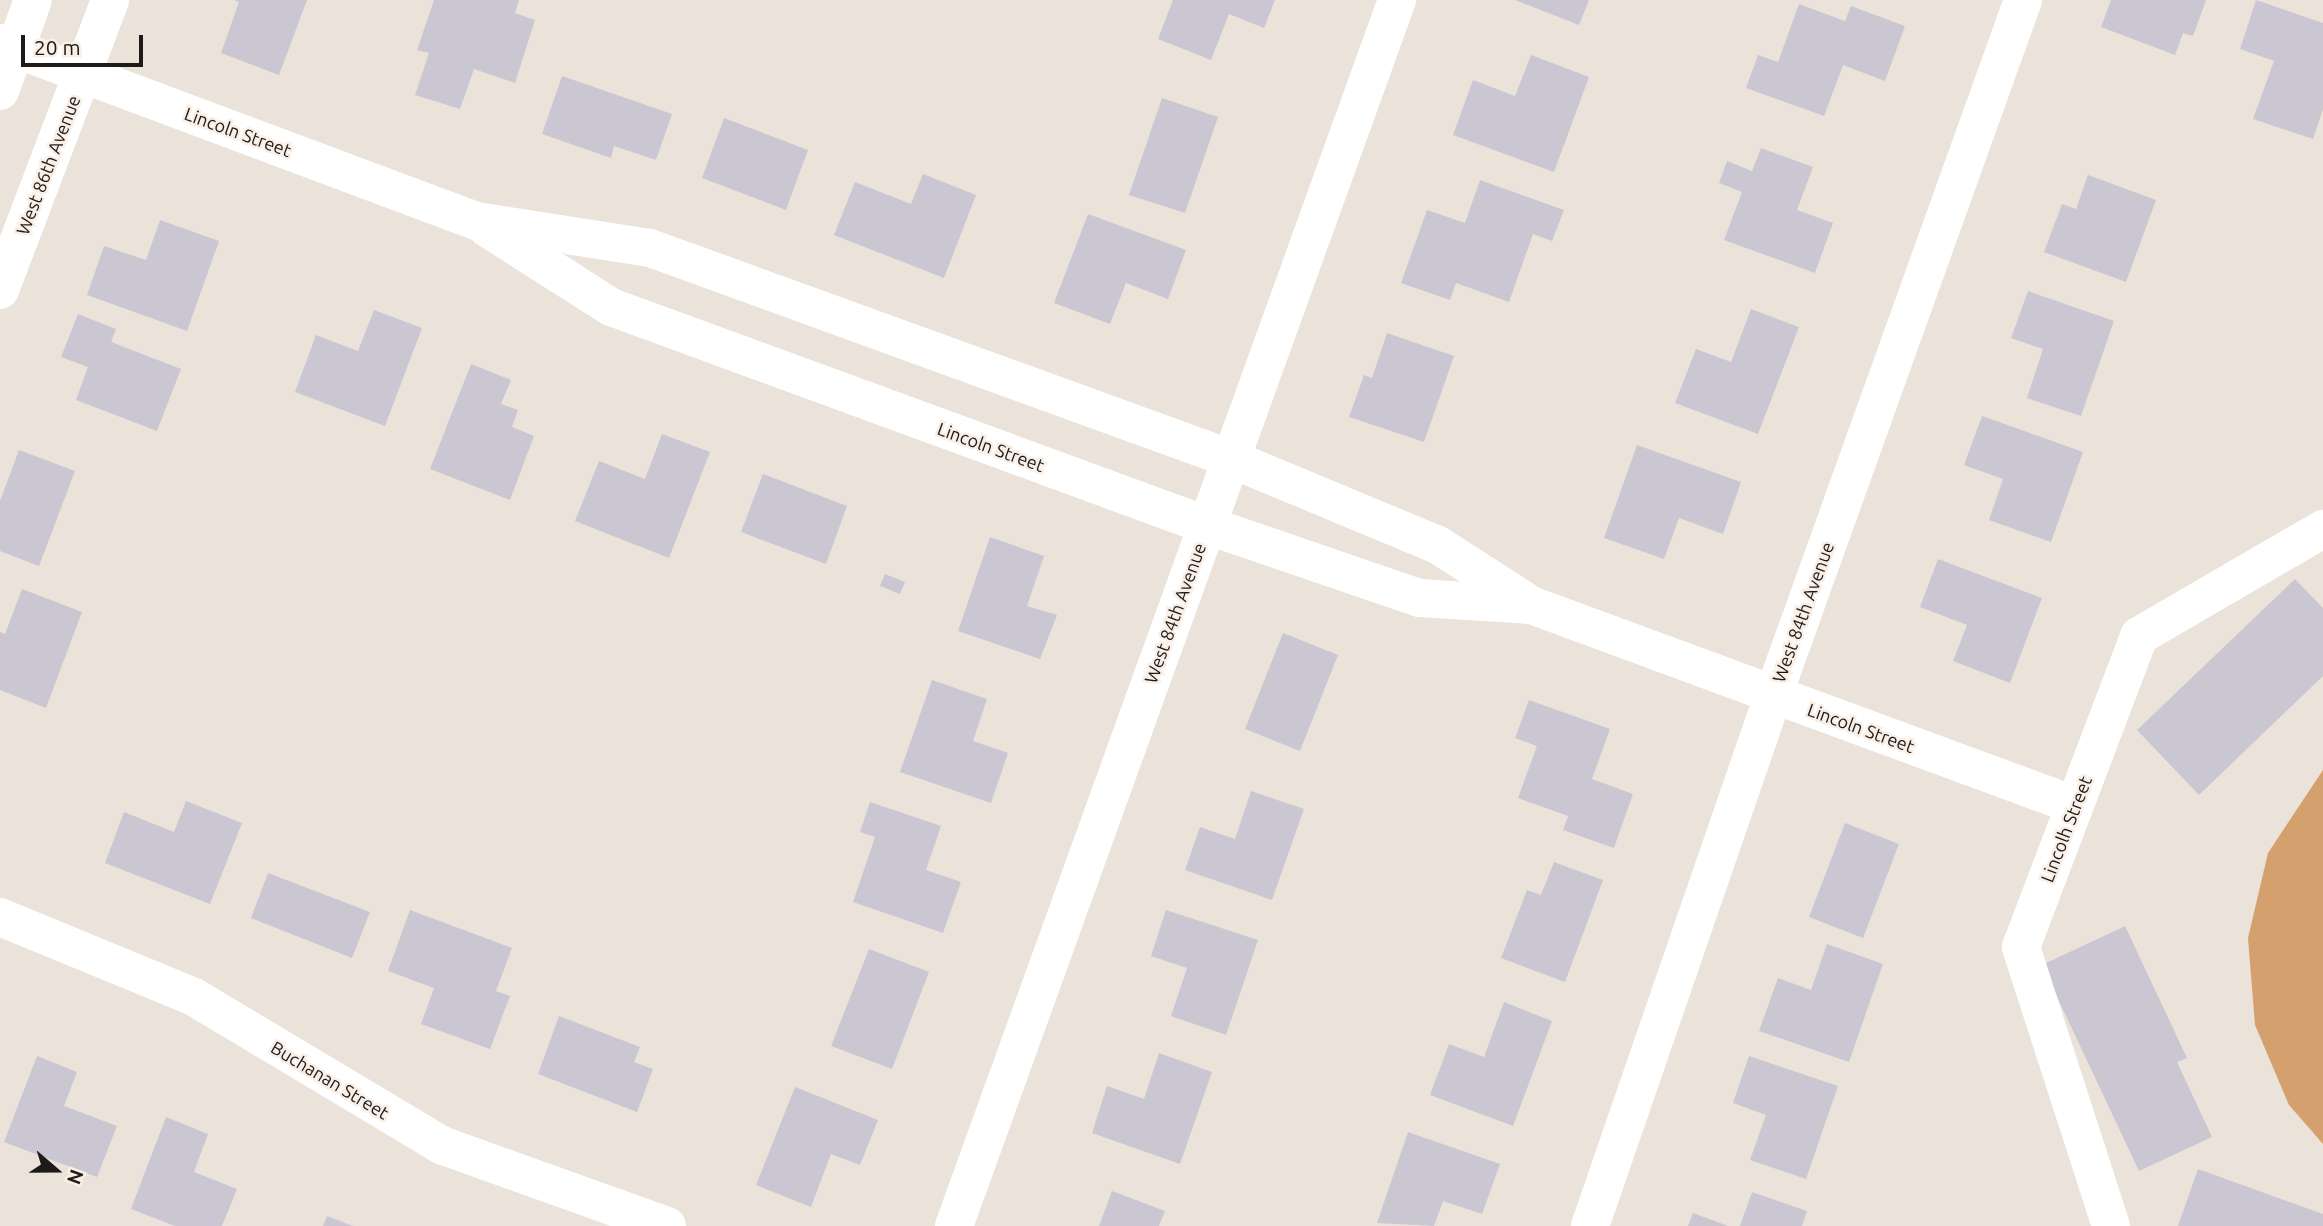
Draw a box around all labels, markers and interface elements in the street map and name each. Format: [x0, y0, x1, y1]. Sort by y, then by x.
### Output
scale bar [24, 21, 147, 65]
text: 20 m [34, 35, 81, 59]
street label: West 86th Avenue [11, 92, 85, 238]
street label: Lincoln Street [182, 103, 294, 161]
street label: Lincoln Street [935, 418, 1047, 476]
street label: West 84th Avenue [1768, 539, 1838, 685]
street label: West 84th Avenue [1140, 540, 1210, 686]
street label: Lincoln Street [1805, 699, 1917, 757]
street label: Lincolh Street [2036, 773, 2096, 885]
street label: Buchanan Street [267, 1036, 393, 1124]
north arrow [21, 1135, 91, 1205]
text: N [63, 1167, 88, 1188]

